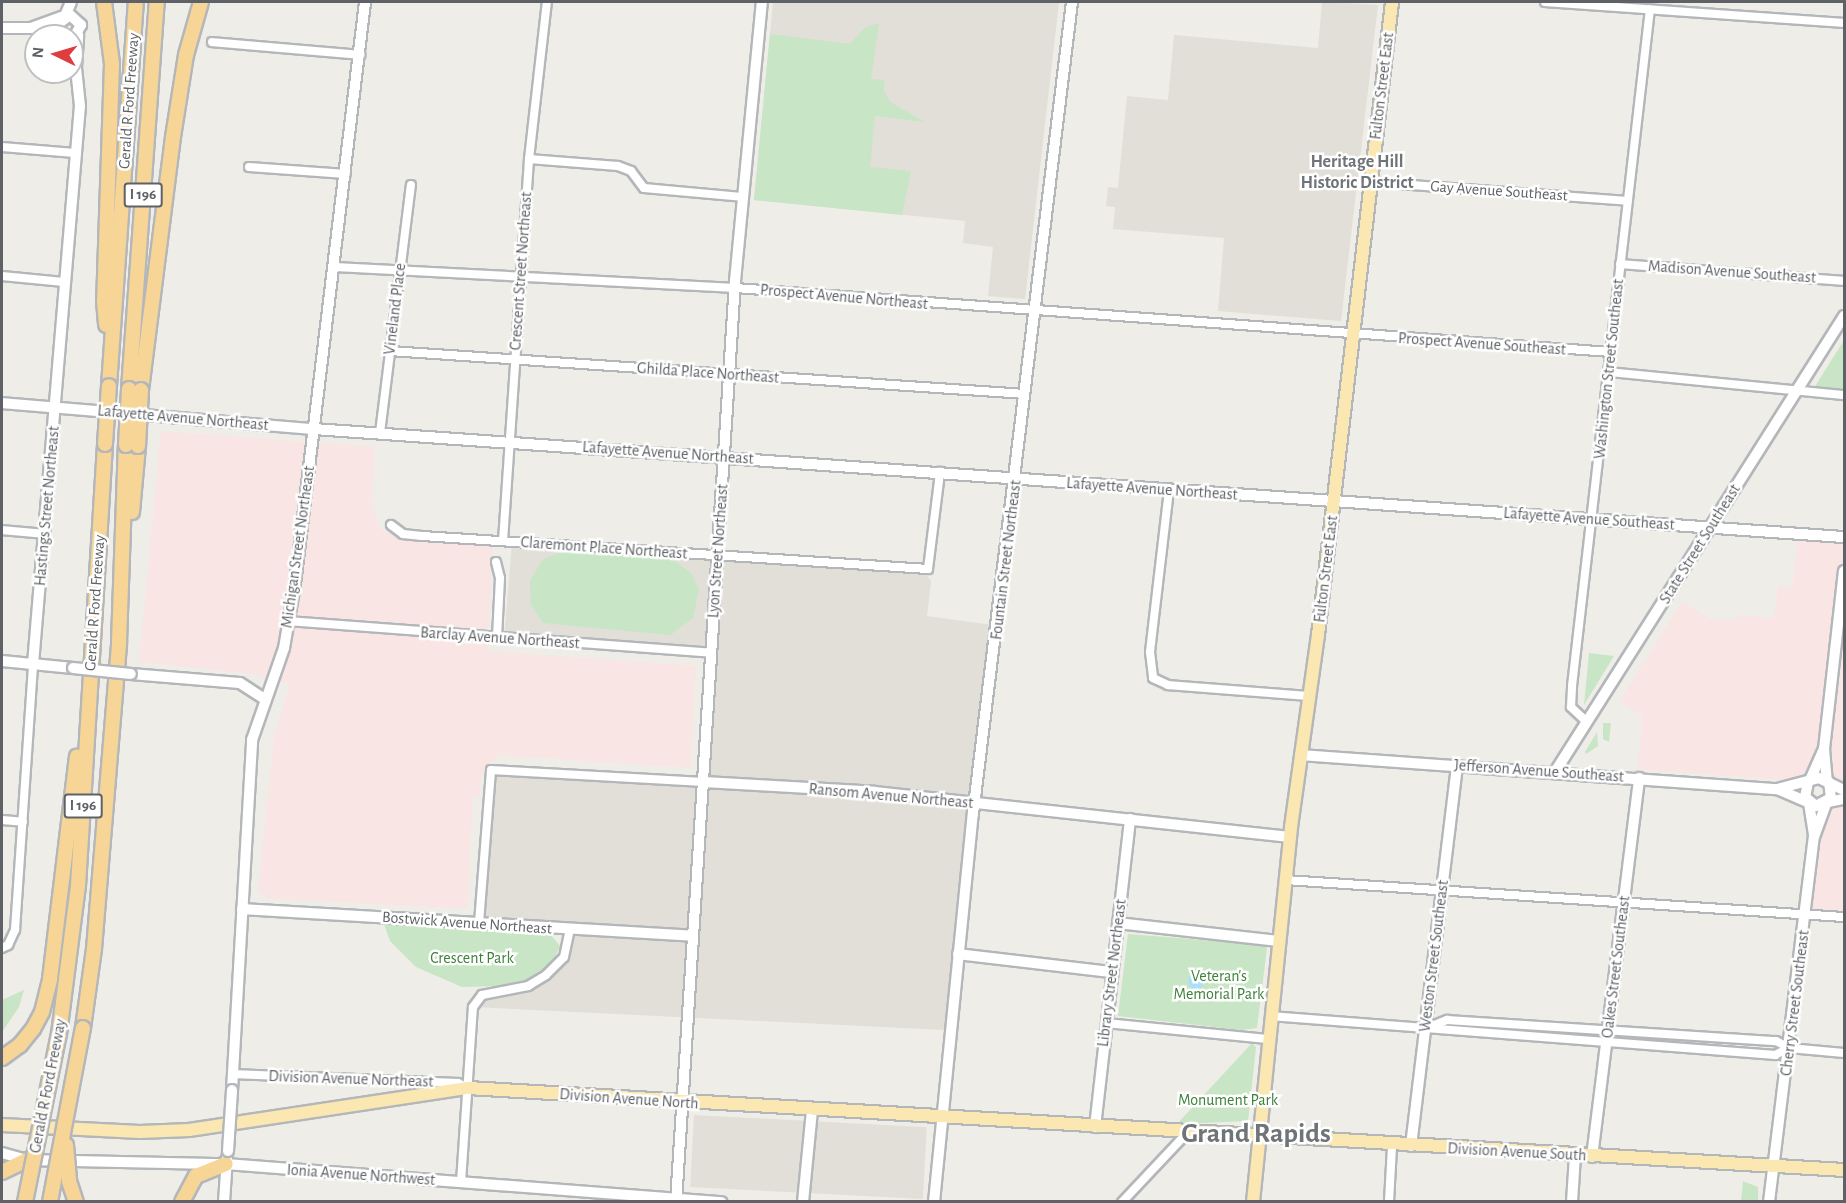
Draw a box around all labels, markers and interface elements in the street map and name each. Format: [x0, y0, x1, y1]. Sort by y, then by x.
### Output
north arrow [24, 24, 84, 84]
street label: Fulton Street East [1366, 31, 1398, 141]
street label: Gerald R Ford Freeway [115, 32, 143, 170]
text: N [30, 46, 47, 59]
district label: Heritage Hill Historic District [1301, 152, 1413, 195]
street label: Gay Avenue Southeast [1430, 177, 1568, 205]
road number: I 196 [124, 183, 162, 207]
street label: Crescent Street Northeast [506, 191, 536, 351]
street label: Madison Avenue Southeast [1647, 257, 1817, 287]
street label: Vineland Place [380, 262, 410, 356]
street label: Washington Street Southeast [1590, 278, 1628, 460]
street label: Prospect Avenue Northeast [759, 280, 929, 314]
street label: Prospect Avenue Southeast [1397, 329, 1567, 359]
street label: Ghilda Place Northeast [636, 358, 780, 388]
street label: Lafayette Avenue Northeast [97, 401, 269, 435]
street label: Hastings Street Northeast [30, 425, 64, 587]
street label: Lafayette Avenue Northeast [582, 437, 754, 469]
street label: Michigan Street Northeast [277, 465, 319, 629]
street label: Lafayette Avenue Northeast [1066, 473, 1238, 505]
street label: Fountain Street Northeast [987, 479, 1025, 641]
street label: State Street Southeast [1655, 481, 1745, 607]
street label: Lyon Street Northeast [704, 483, 732, 619]
street label: Lafayette Avenue Southeast [1503, 503, 1675, 535]
street label: Fulton Street East [1310, 514, 1342, 624]
street label: Claremont Place Northeast [520, 533, 688, 563]
street label: Gerald R Ford Freeway [81, 534, 109, 672]
street label: Barclay Avenue Northeast [420, 623, 580, 653]
street label: Jefferson Avenue Southeast [1453, 755, 1625, 787]
street label: Ransom Avenue Northeast [808, 779, 974, 813]
road number: I 196 [64, 794, 103, 818]
street label: Weston Street Southeast [1415, 879, 1453, 1033]
street label: Oakes Street Southeast [1598, 895, 1634, 1039]
street label: Library Street Northeast [1093, 898, 1131, 1048]
street label: Bostwick Avenue Northeast [382, 907, 552, 939]
street label: Cherry Street Southeast [1777, 929, 1813, 1077]
park label: Crescent Park [430, 948, 514, 968]
park label: Veteran's Memorial Park [1174, 966, 1264, 1004]
street label: Gerald R Ford Freeway [26, 1017, 70, 1155]
street label: Division Avenue Northeast [268, 1067, 434, 1091]
street label: Division Avenue North [559, 1085, 699, 1113]
park label: Monument Park [1178, 1090, 1278, 1110]
district label: Grand Rapids [1181, 1117, 1331, 1151]
street label: Division Avenue South [1447, 1139, 1587, 1165]
street label: Ionia Avenue Northwest [286, 1160, 436, 1190]

